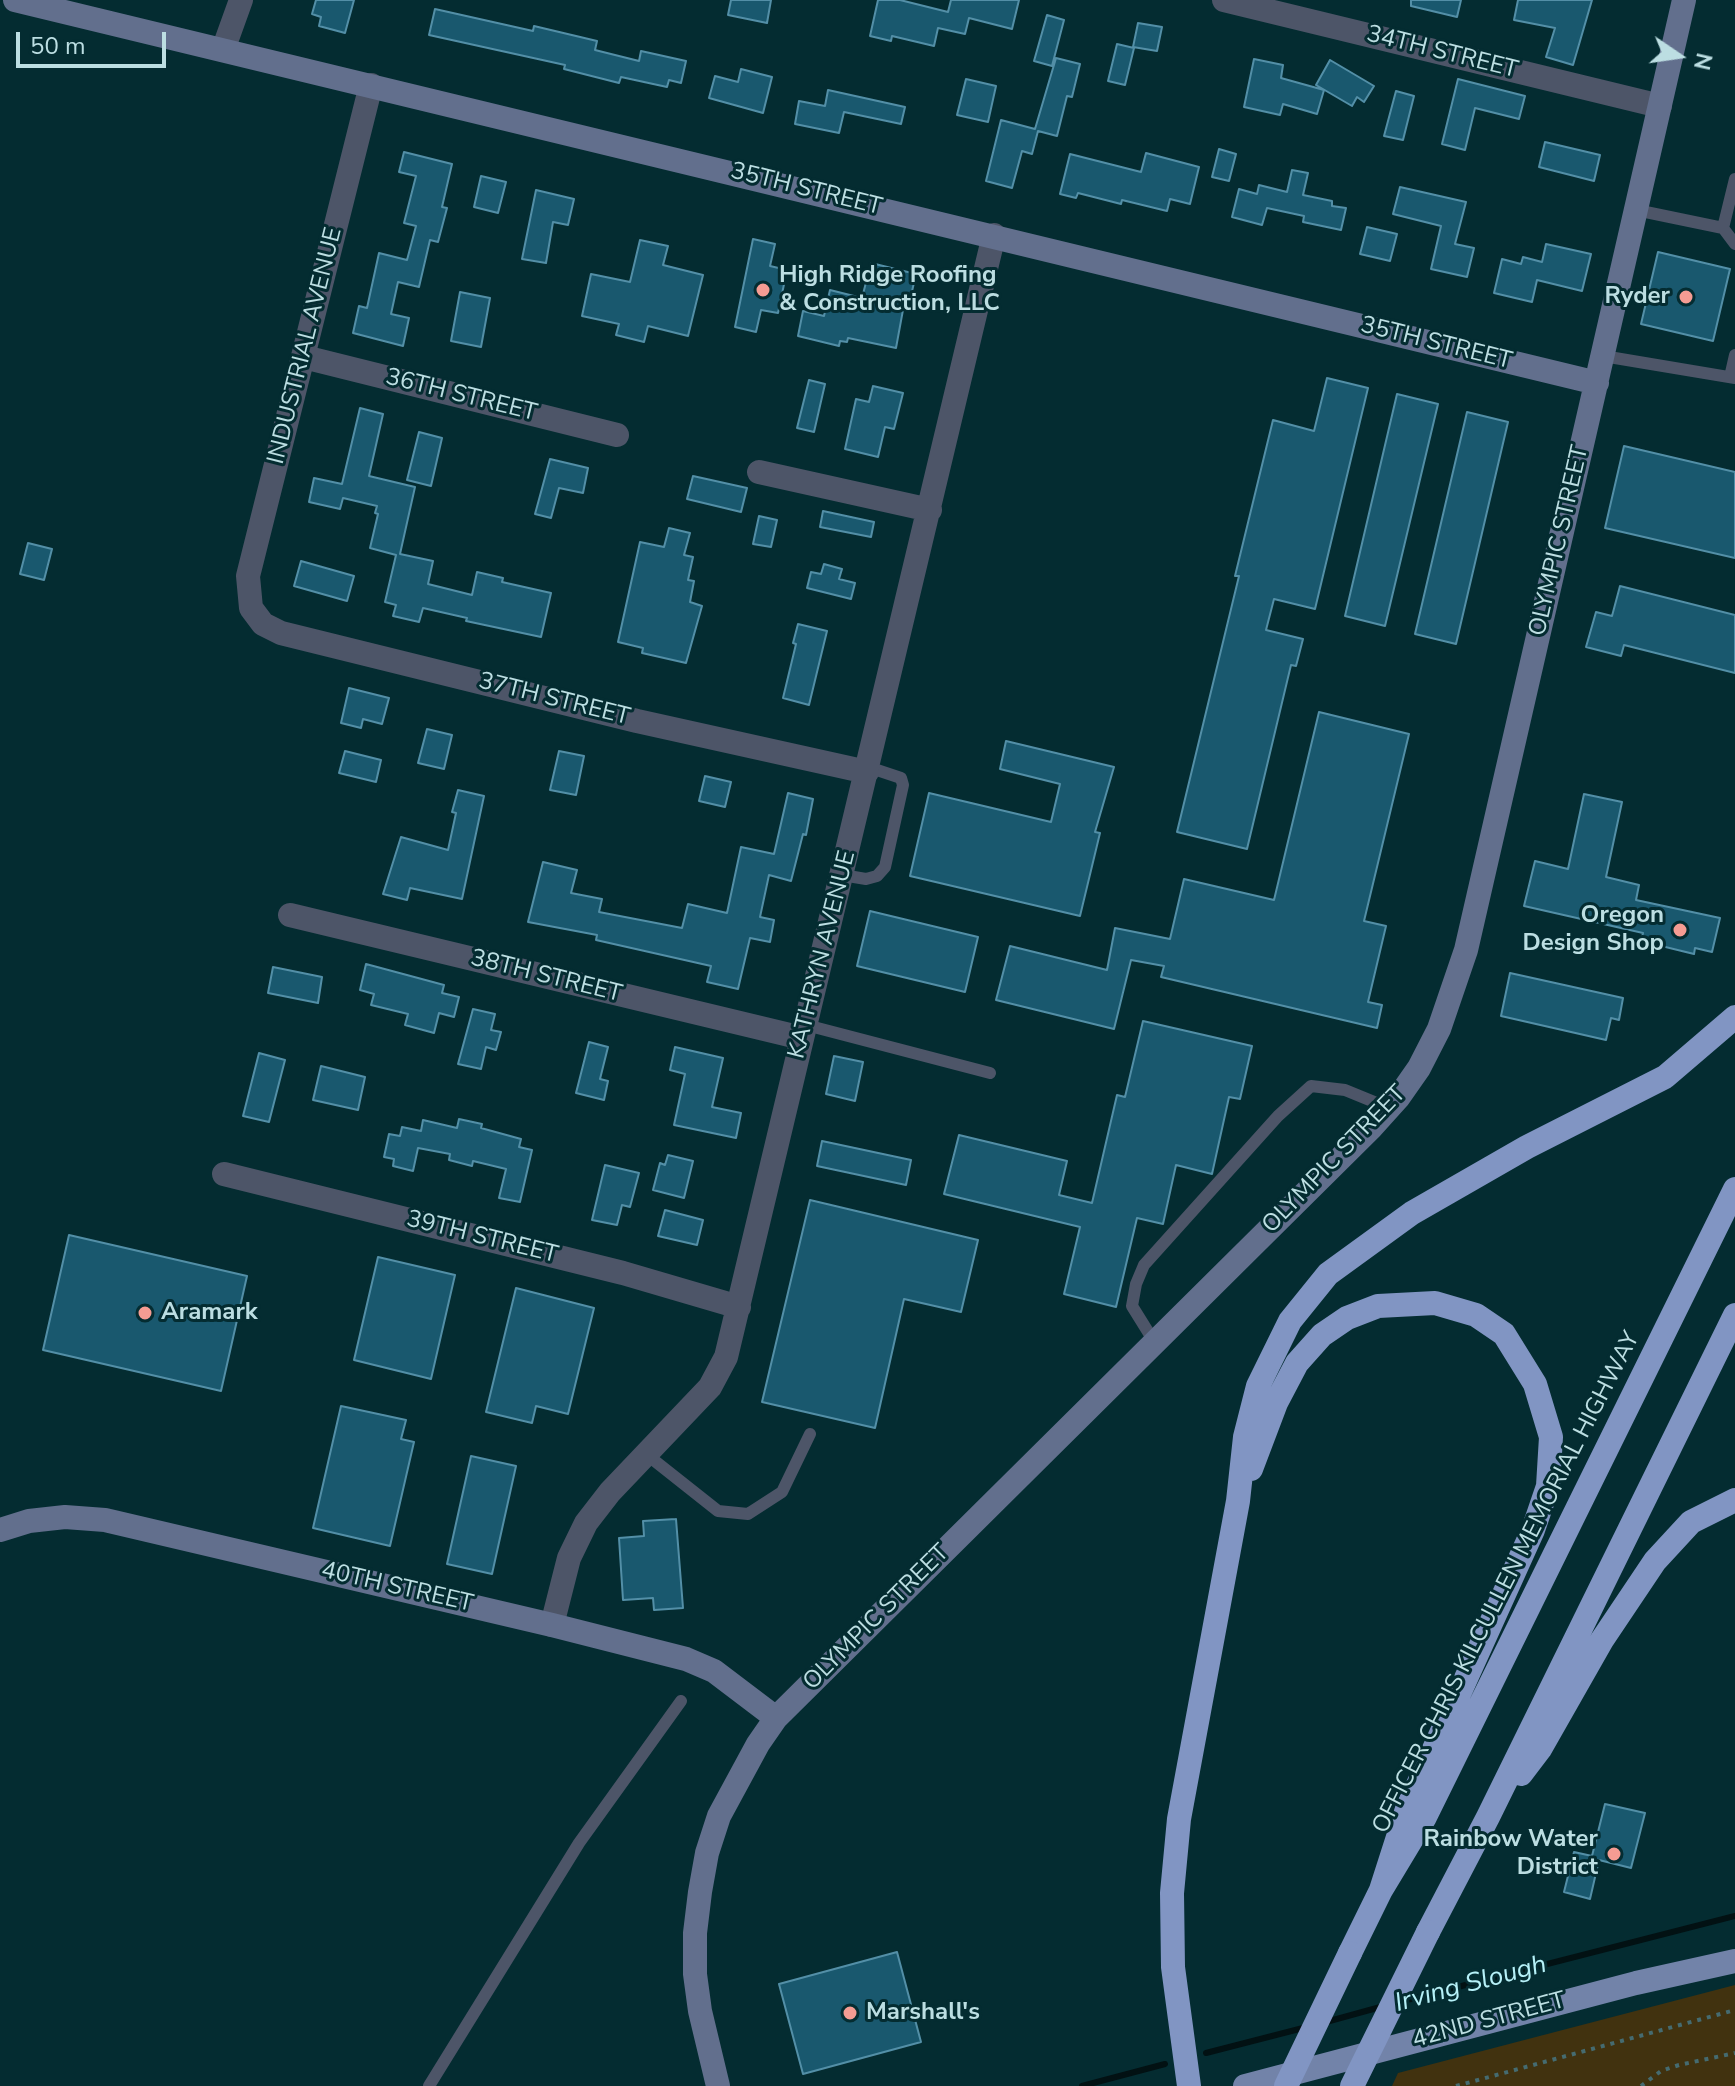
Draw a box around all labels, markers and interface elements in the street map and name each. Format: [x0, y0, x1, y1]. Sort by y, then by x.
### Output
scale bar [20, 16, 170, 66]
north arrow [1639, 16, 1719, 96]
street label: 34TH STREET [1363, 20, 1521, 86]
text: 50 m [30, 30, 86, 62]
text: N [1686, 50, 1719, 73]
street label: 35TH STREET [727, 157, 885, 223]
street label: INDUSTRIAL AVENUE [263, 225, 349, 467]
place label: High Ridge Roofing & Construction, LLC [779, 262, 1000, 318]
marker: High Ridge Roofing & Construction, LLC [754, 281, 772, 299]
place label: Ryder [1604, 283, 1670, 311]
marker: Ryder [1677, 288, 1695, 306]
street label: 35TH STREET [1357, 311, 1515, 377]
street label: 36TH STREET [382, 363, 540, 429]
street label: OLYMPIC STREET [1524, 443, 1596, 639]
street label: 37TH STREET [475, 667, 633, 733]
street label: KATHRYN AVENUE [783, 848, 863, 1062]
place label: Oregon Design Shop [1522, 902, 1664, 958]
marker: Oregon Design Shop [1671, 921, 1689, 939]
street label: 38TH STREET [467, 944, 625, 1010]
street label: OLYMPIC STREET [1257, 1080, 1413, 1240]
street label: 39TH STREET [403, 1205, 561, 1271]
place label: Aramark [161, 1299, 258, 1327]
marker: Aramark [136, 1304, 154, 1322]
street label: OFFICER CHRIS KILCULLEN MEMORIAL HIGHWAY [1367, 1327, 1647, 1839]
street label: OLYMPIC STREET [798, 1539, 956, 1697]
street label: 40TH STREET [318, 1557, 476, 1619]
place label: Rainbow Water District [1424, 1826, 1598, 1882]
marker: Rainbow Water District [1605, 1845, 1623, 1863]
water label: Irving Slough [1392, 1950, 1550, 2020]
street label: 42ND STREET [1409, 1987, 1569, 2055]
place label: Marshall's [866, 1999, 980, 2027]
marker: Marshall's [841, 2004, 859, 2022]

